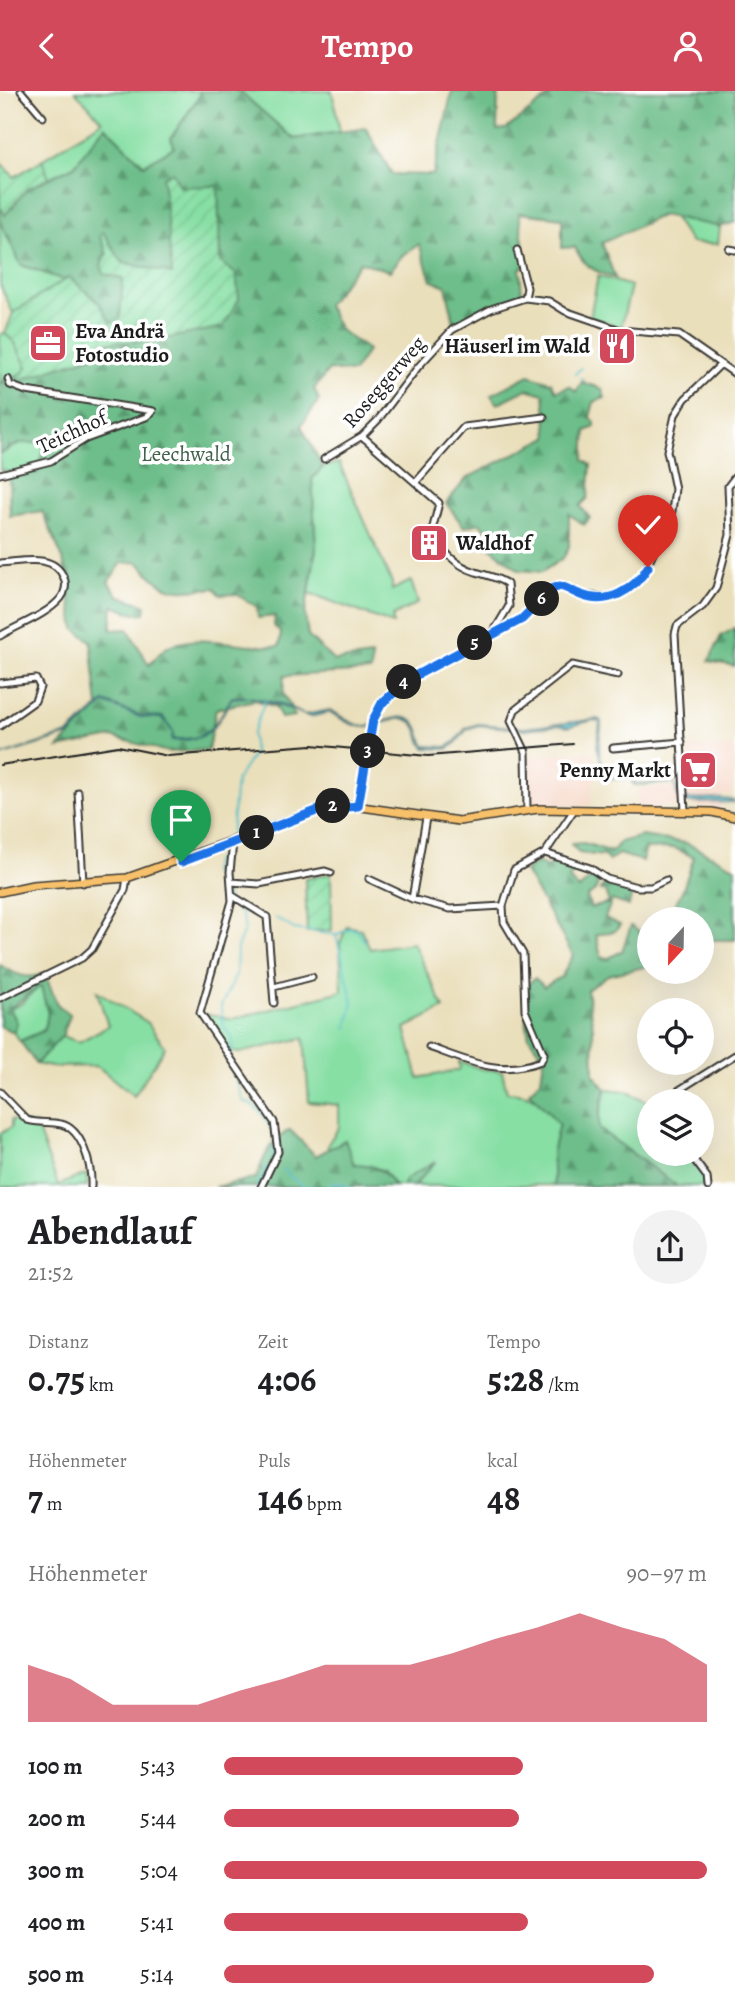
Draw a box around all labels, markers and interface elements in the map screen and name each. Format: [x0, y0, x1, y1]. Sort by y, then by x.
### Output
text: Tempo [322, 24, 413, 68]
icon: back [28, 27, 66, 65]
icon: person [669, 27, 707, 65]
place label: Eva Andrä Fotostudio [75, 317, 169, 369]
office icon: Eva Andrä Fotostudio [27, 322, 69, 364]
restaurant icon: Häuserl im Wald [596, 325, 638, 367]
street label: Roseggerweg [336, 330, 432, 434]
place label: Häuserl im Wald [444, 332, 591, 360]
street label: Teichhof [32, 402, 114, 460]
park label: Leechwald [141, 440, 232, 468]
pin [618, 495, 678, 567]
icon: check [629, 506, 667, 544]
building icon: Waldhof [408, 522, 450, 564]
place label: Waldhof [455, 529, 534, 557]
pin: 6 [524, 581, 560, 617]
text: 6 [537, 585, 546, 611]
pin: 5 [458, 625, 492, 661]
text: 5 [470, 629, 479, 655]
pin: 4 [386, 665, 422, 699]
text: 4 [399, 668, 408, 694]
pin: 3 [350, 733, 386, 769]
text: 3 [363, 737, 372, 763]
supermarket icon: Penny Markt [677, 749, 719, 791]
place label: Penny Markt [559, 756, 671, 784]
pin: 2 [316, 789, 350, 823]
pin [151, 790, 211, 862]
text: 2 [328, 792, 337, 818]
icon: arrive [162, 801, 200, 839]
pin: 1 [240, 815, 274, 851]
text: 1 [253, 819, 260, 845]
north arrow [637, 907, 714, 983]
map controls [637, 907, 714, 1166]
button: locate [637, 998, 714, 1075]
button: layers [637, 1089, 714, 1166]
text: Abendlauf [28, 1205, 192, 1257]
button: share [633, 1210, 707, 1284]
text: 21:52 [28, 1257, 73, 1288]
text: Distanz [28, 1329, 89, 1355]
text: Zeit [258, 1329, 288, 1355]
text: Tempo [487, 1329, 540, 1355]
text: 0.75 [28, 1355, 85, 1403]
text: 4:06 [258, 1355, 316, 1403]
text: 5:28 [487, 1355, 544, 1403]
text: km [85, 1372, 114, 1398]
text: /km [544, 1372, 580, 1398]
text: Höhenmeter [28, 1448, 127, 1474]
text: Puls [258, 1448, 291, 1474]
text: kcal [487, 1448, 518, 1474]
text: 7 [28, 1474, 43, 1522]
text: 146 [258, 1474, 303, 1522]
text: 48 [487, 1474, 521, 1522]
text: m [43, 1491, 63, 1517]
text: bpm [303, 1491, 342, 1517]
text: Höhenmeter [28, 1558, 148, 1589]
text: 90–97 m [626, 1558, 707, 1589]
text: 100 m [28, 1751, 83, 1782]
text: 5:43 [140, 1751, 175, 1782]
text: 200 m [28, 1803, 86, 1834]
text: 5:44 [140, 1803, 176, 1834]
text: 300 m [28, 1855, 84, 1886]
text: 5:04 [140, 1855, 178, 1886]
text: 400 m [28, 1907, 85, 1938]
text: 5:41 [140, 1907, 174, 1938]
text: 500 m [28, 1959, 84, 1990]
text: 5:14 [140, 1959, 174, 1990]

